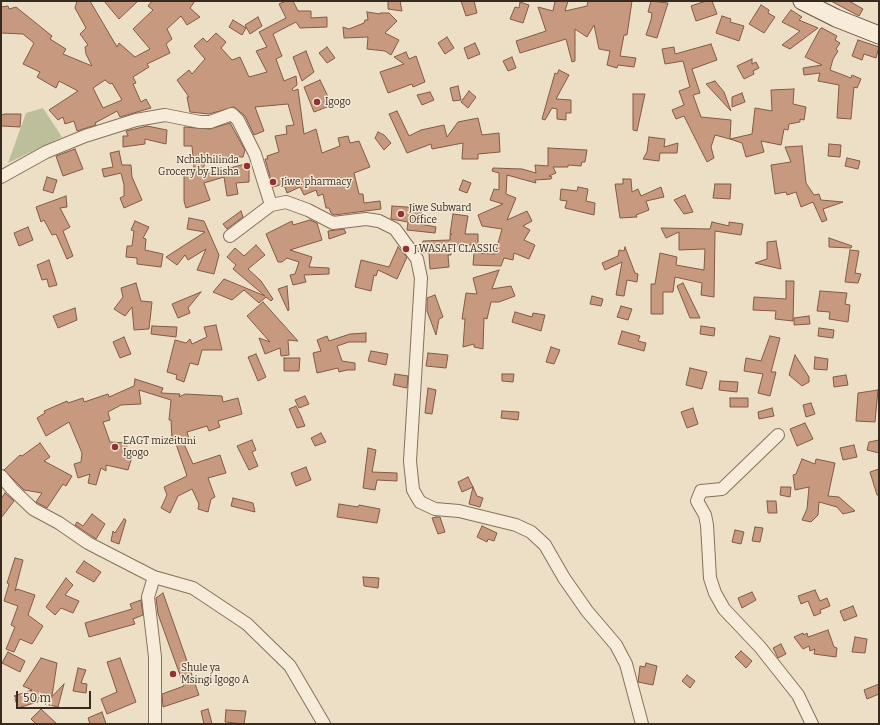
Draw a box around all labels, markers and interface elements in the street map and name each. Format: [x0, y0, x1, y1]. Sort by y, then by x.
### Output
place label: Igogo [325, 96, 351, 108]
marker: Igogo [312, 97, 322, 107]
place label: Nchabhilinda Grocery by Elisha [158, 154, 239, 178]
marker: Nchabhilinda Grocery by Elisha [242, 161, 252, 171]
place label: Jiwe. pharmacy [281, 176, 352, 188]
marker: Jiwe. pharmacy [268, 177, 278, 187]
place label: Jiwe Subward Office [409, 202, 471, 226]
marker: Jiwe Subward Office [396, 209, 406, 219]
place label: J.WASAFI CLASSIC [414, 243, 499, 255]
marker: J.WASAFI CLASSIC [401, 244, 411, 254]
place label: EAGT mizeituni Igogo [123, 435, 196, 458]
marker: EAGT mizeituni Igogo [110, 442, 120, 452]
place label: Shule ya Msingi Igogo A [181, 662, 249, 686]
marker: Shule ya Msingi Igogo A [168, 669, 178, 679]
scale bar [18, 683, 93, 709]
text: 50 m [23, 691, 51, 705]

